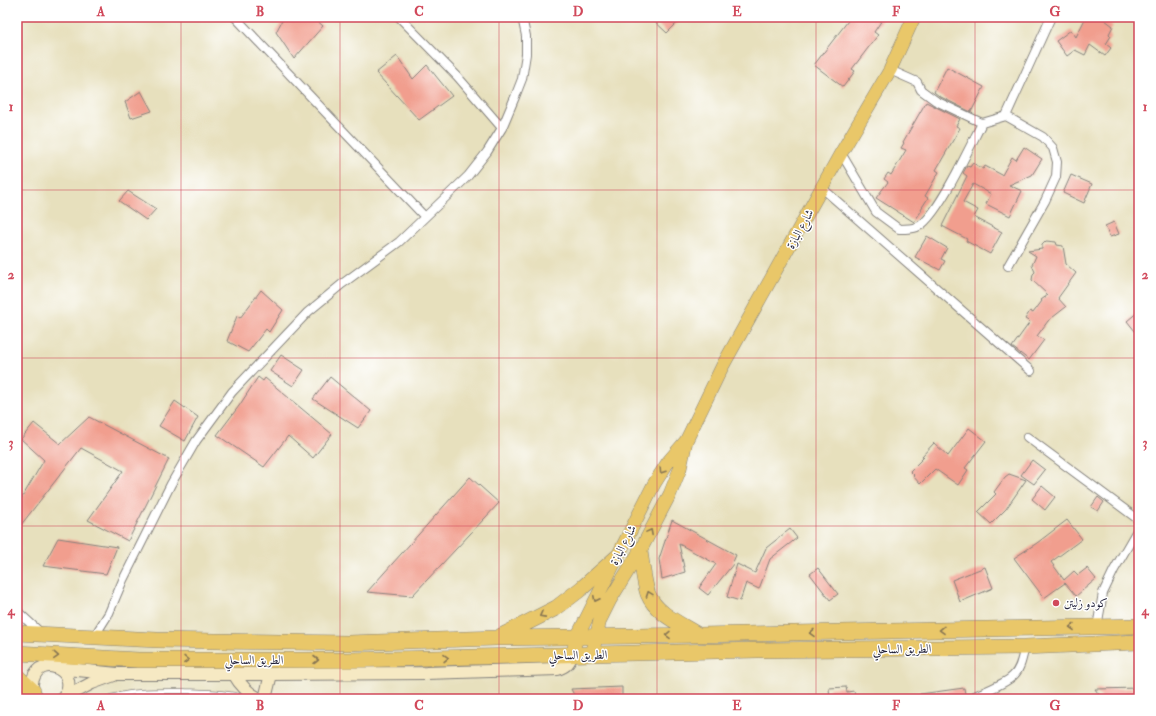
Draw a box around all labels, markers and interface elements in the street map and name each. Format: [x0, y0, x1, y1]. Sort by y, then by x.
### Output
text: A [96, 4, 106, 20]
text: B [256, 4, 264, 20]
text: C [414, 4, 424, 20]
text: D [573, 4, 584, 20]
text: E [732, 4, 742, 20]
text: F [892, 4, 901, 20]
text: G [1050, 4, 1061, 20]
text: 1 [9, 99, 14, 115]
text: 1 [1143, 99, 1148, 115]
street label: شارع البازة [783, 207, 820, 253]
text: 2 [8, 267, 15, 283]
text: 2 [1142, 267, 1149, 283]
text: 3 [9, 435, 14, 451]
text: 3 [1143, 435, 1148, 451]
one-way arrow [659, 467, 667, 474]
street label: شارع البازة [607, 523, 643, 569]
one-way arrow [645, 529, 653, 536]
one-way arrow [645, 590, 653, 597]
one-way arrow [593, 595, 601, 602]
place label: كودو زليتن [1064, 596, 1108, 611]
marker: كودو زليتن [1051, 598, 1061, 608]
text: 4 [6, 603, 15, 619]
text: 4 [1140, 603, 1149, 619]
one-way arrow [539, 610, 547, 618]
one-way arrow [1069, 623, 1075, 631]
one-way arrow [939, 626, 945, 634]
one-way arrow [809, 629, 815, 637]
one-way arrow [665, 631, 671, 640]
street label: الطريق الساحلي [873, 641, 932, 662]
street label: الطريق الساحلي [549, 647, 608, 668]
one-way arrow [53, 651, 59, 660]
street label: الطريق الساحلي [225, 653, 284, 672]
one-way arrow [443, 654, 449, 662]
one-way arrow [183, 656, 189, 664]
one-way arrow [313, 656, 319, 664]
text: A [96, 698, 106, 714]
text: B [256, 698, 264, 714]
text: C [414, 698, 424, 714]
text: D [573, 698, 584, 714]
text: E [732, 698, 742, 714]
text: F [892, 698, 901, 714]
text: G [1050, 698, 1061, 714]

